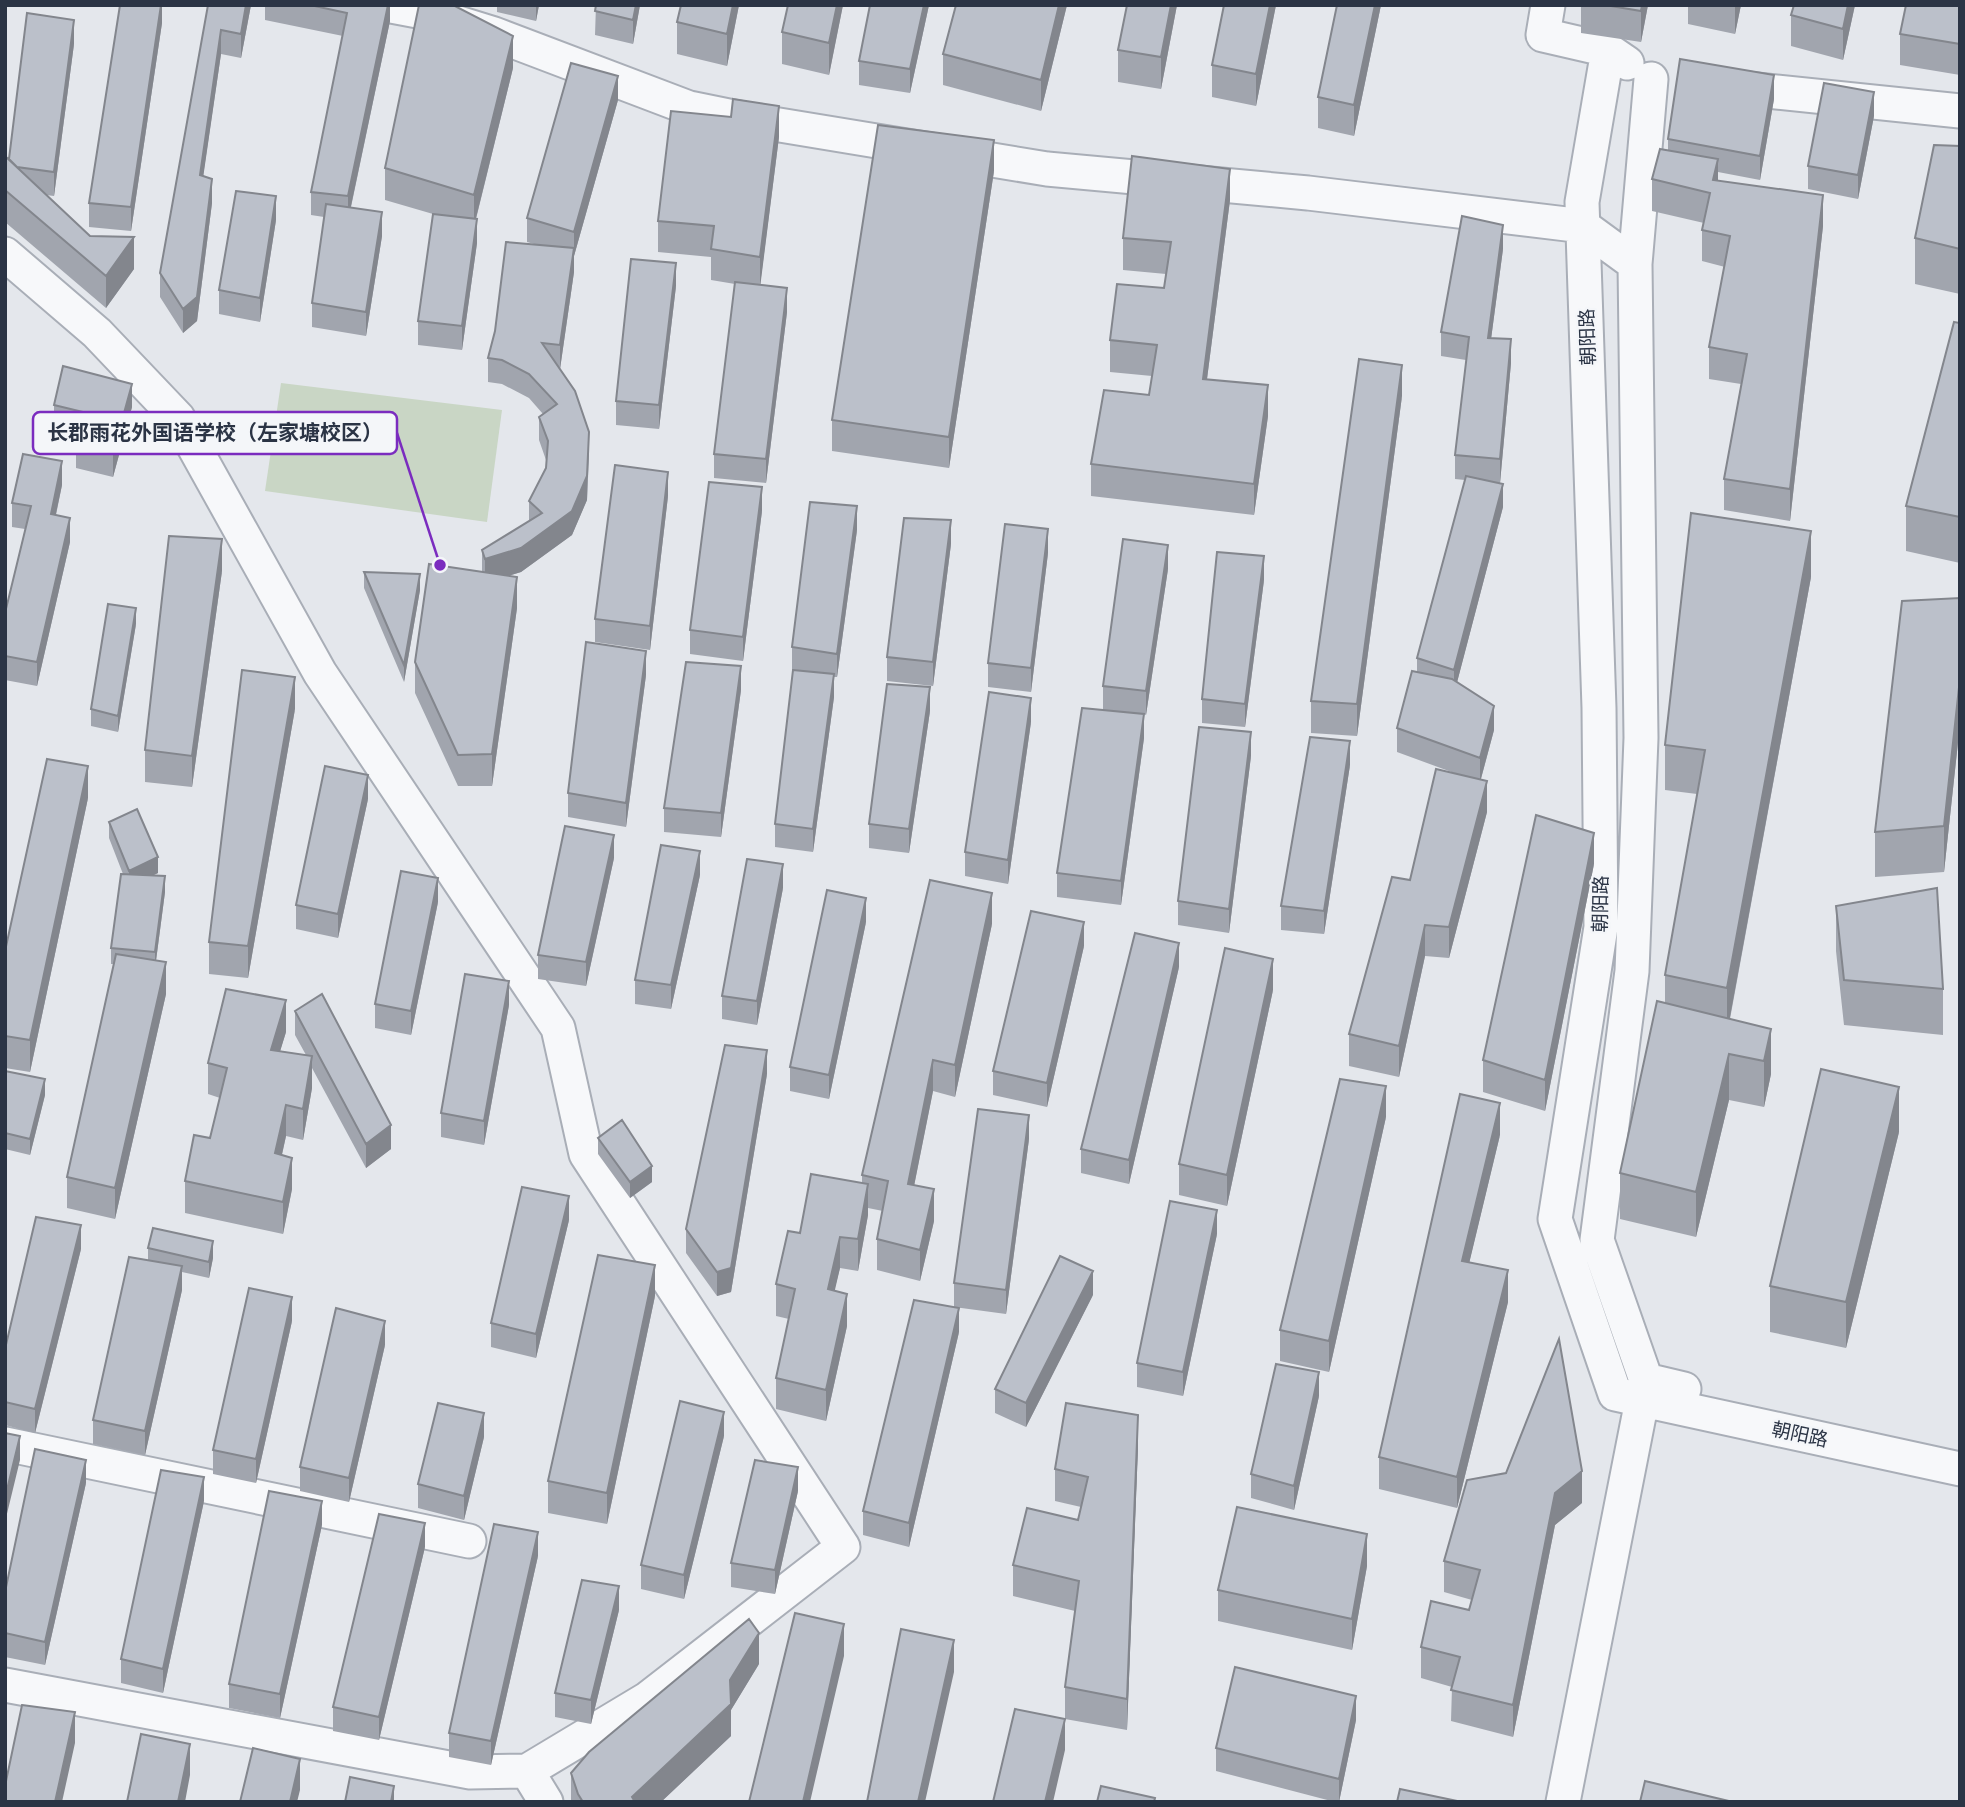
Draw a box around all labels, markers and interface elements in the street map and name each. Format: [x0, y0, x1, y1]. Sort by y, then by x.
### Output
street label: 朝阳路 [1574, 308, 1600, 366]
callout: 长郡雨花外国语学校（左家塘校区） [33, 412, 397, 454]
text: 长郡雨花外国语学校（左家塘校区） [47, 419, 383, 446]
street label: 朝阳路 [1588, 875, 1612, 933]
street label: 朝阳路 [1770, 1416, 1830, 1452]

